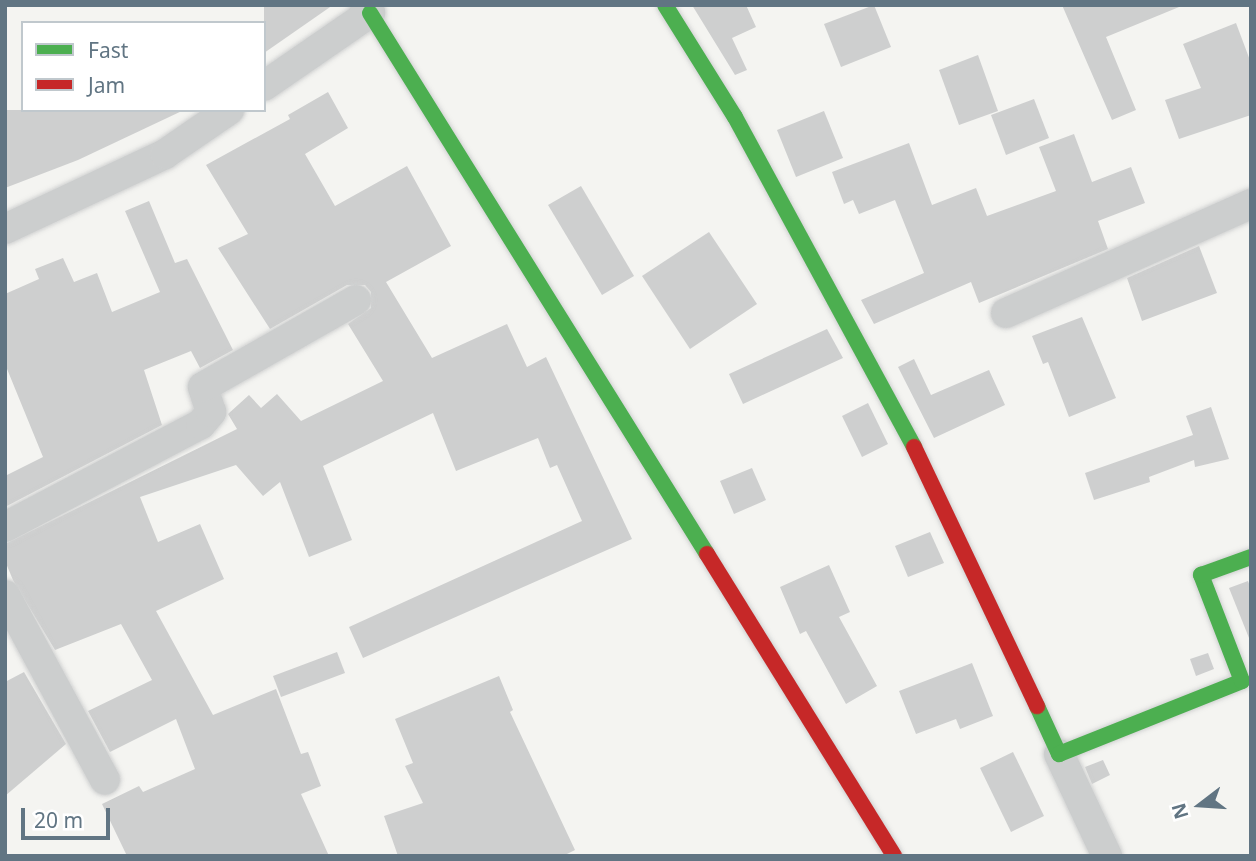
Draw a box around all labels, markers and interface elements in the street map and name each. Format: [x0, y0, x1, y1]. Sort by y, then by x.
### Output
legend [21, 21, 266, 112]
text: Fast [88, 36, 128, 64]
text: Jam [88, 71, 125, 99]
north arrow [1165, 770, 1235, 840]
scale bar [24, 794, 114, 838]
text: N [1165, 800, 1195, 822]
text: 20 m [34, 806, 83, 834]

